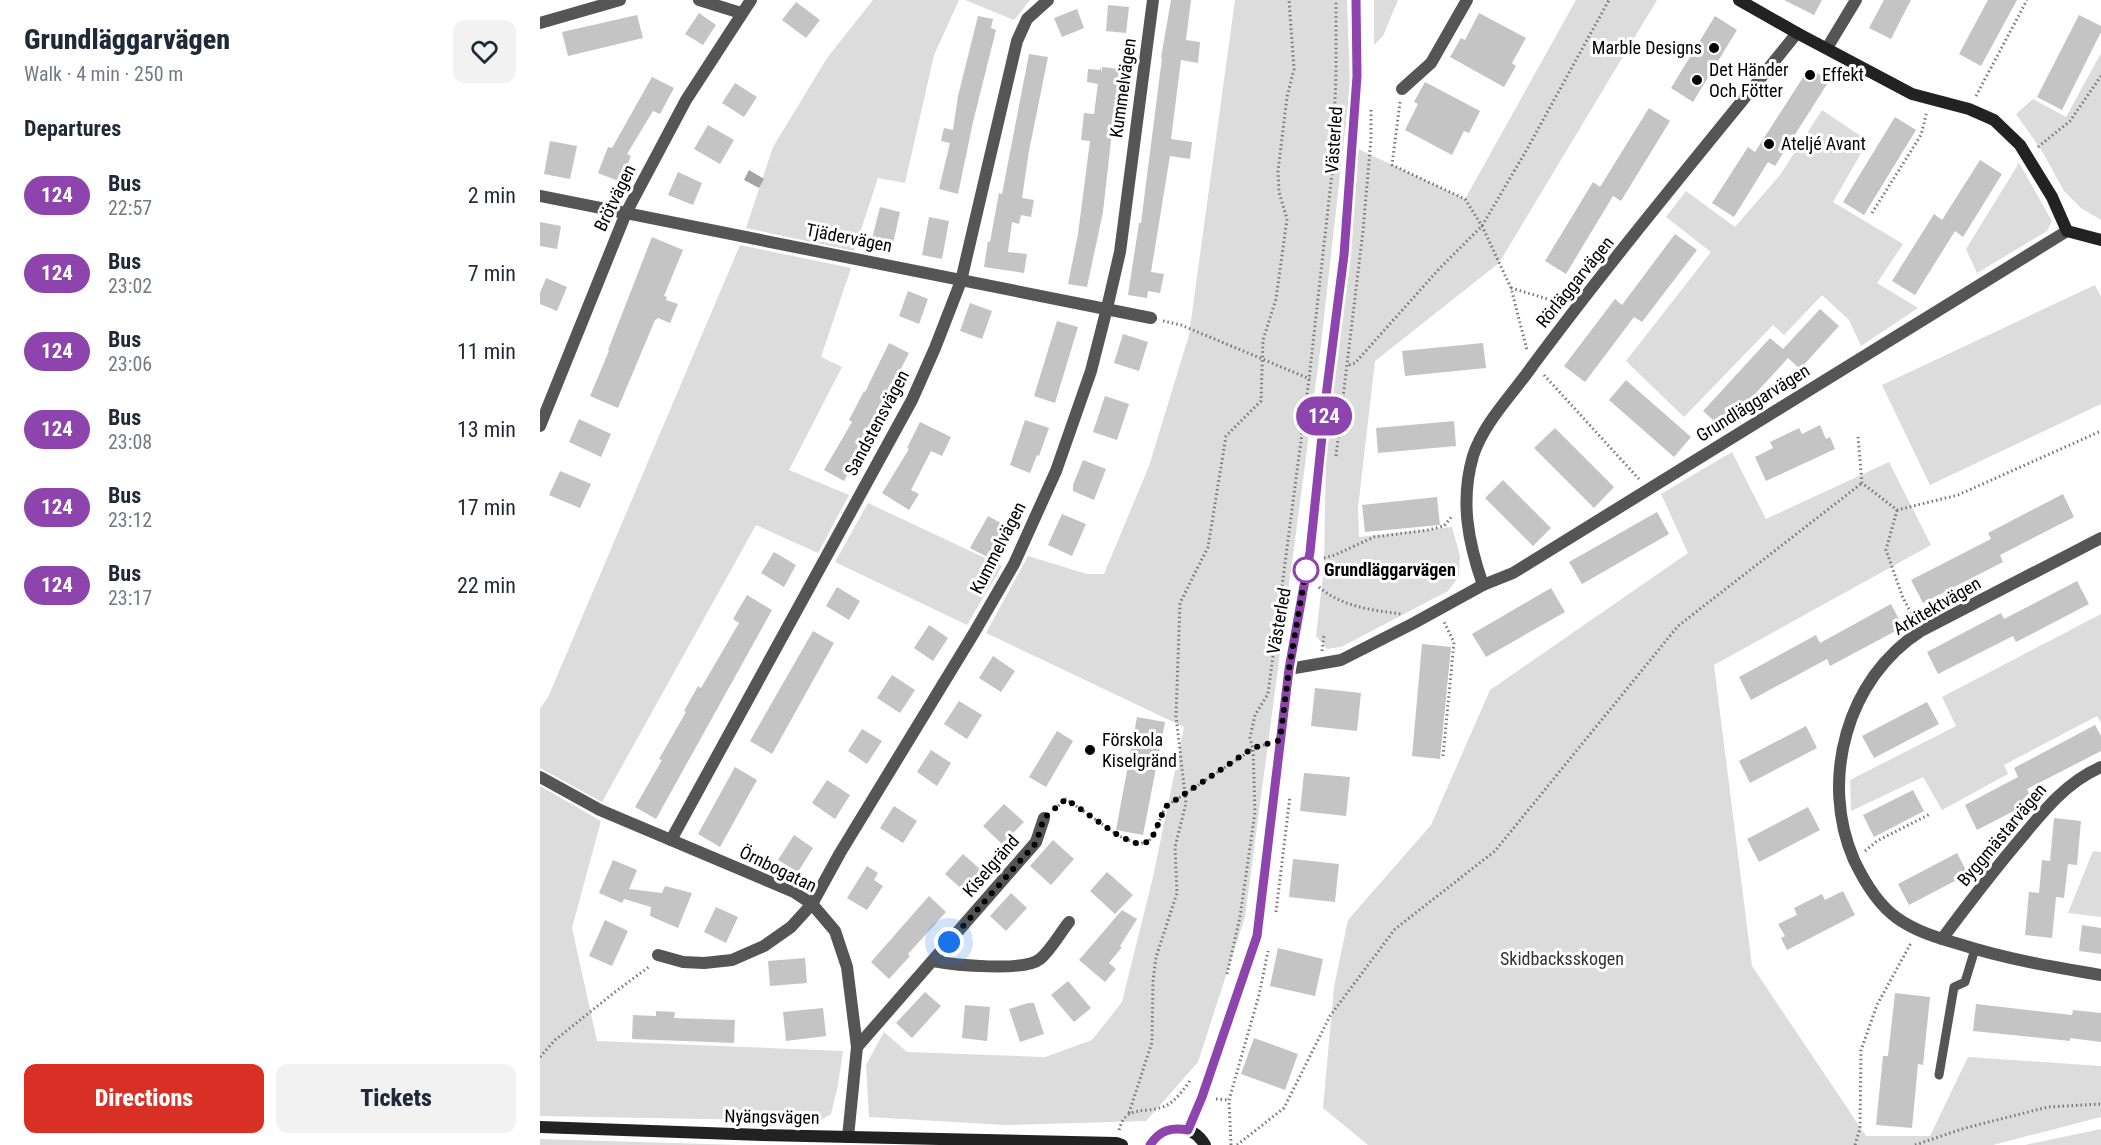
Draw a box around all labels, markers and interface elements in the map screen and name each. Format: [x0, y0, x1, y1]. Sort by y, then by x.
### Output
button: heart [453, 20, 516, 83]
text: Grundläggarvägen [24, 23, 230, 56]
street label: Kummelvägen [1105, 37, 1140, 139]
place label: Marble Designs [1592, 37, 1702, 58]
marker: Marble Designs [1707, 41, 1721, 55]
place label: Det Händer Och Fötter [1709, 59, 1789, 101]
text: Walk · 4 min · 250 m [24, 62, 183, 86]
place label: Effekt [1822, 64, 1864, 85]
marker: Effekt [1803, 68, 1817, 82]
marker: Det Händer Och Fötter [1690, 73, 1704, 87]
street label: Västerled [1321, 106, 1346, 174]
text: Departures [24, 116, 121, 141]
place label: Ateljé Avant [1781, 133, 1866, 154]
marker: Ateljé Avant [1762, 137, 1776, 151]
street label: Brötvägen [589, 161, 640, 235]
text: Bus [108, 171, 141, 196]
text: 124 [41, 183, 73, 207]
text: 2 min [468, 183, 516, 208]
text: 22:57 [108, 196, 152, 220]
street label: Tjädervägen [804, 219, 894, 256]
street label: Rörläggarvägen [1531, 232, 1618, 331]
text: Bus [108, 249, 141, 274]
text: 124 [41, 261, 73, 285]
text: 7 min [468, 261, 516, 286]
text: 23:02 [108, 274, 152, 298]
text: Bus [108, 327, 141, 352]
text: 124 [41, 339, 73, 363]
text: 11 min [457, 339, 516, 364]
text: 23:06 [108, 352, 152, 376]
street label: Grundläggarvägen [1692, 359, 1813, 446]
street label: Sandstensvägen [840, 366, 913, 479]
line badge: 124 [1290, 396, 1358, 436]
text: 124 [1308, 404, 1340, 428]
text: Bus [108, 405, 141, 430]
text: 124 [41, 417, 73, 441]
text: 13 min [457, 417, 516, 442]
text: 23:08 [108, 430, 152, 454]
text: Bus [108, 483, 141, 508]
text: 124 [41, 495, 73, 519]
text: 17 min [457, 495, 516, 520]
street label: Kummelvägen [965, 498, 1030, 597]
text: 23:12 [108, 508, 152, 532]
marker: Grundläggarvägen [1293, 557, 1319, 583]
place label: Grundläggarvägen [1324, 559, 1456, 580]
text: Bus [108, 561, 141, 586]
street label: Arkitektvägen [1889, 572, 1984, 639]
text: 124 [41, 573, 73, 597]
text: 22 min [457, 573, 516, 598]
text: 23:17 [108, 586, 152, 610]
street label: Västerled [1262, 586, 1295, 656]
place label: Förskola Kiselgränd [1102, 729, 1177, 771]
marker: Förskola Kiselgränd [1083, 743, 1097, 757]
street label: Byggmästarvägen [1953, 779, 2051, 890]
street label: Kiselgränd [958, 830, 1023, 901]
street label: Örnbogatan [736, 841, 820, 896]
your location [934, 927, 964, 957]
park label: Skidbacksskogen [1500, 948, 1624, 969]
button: Directions [24, 1064, 264, 1133]
button: Tickets [276, 1064, 516, 1133]
street label: Nyängsvägen [724, 1105, 820, 1128]

